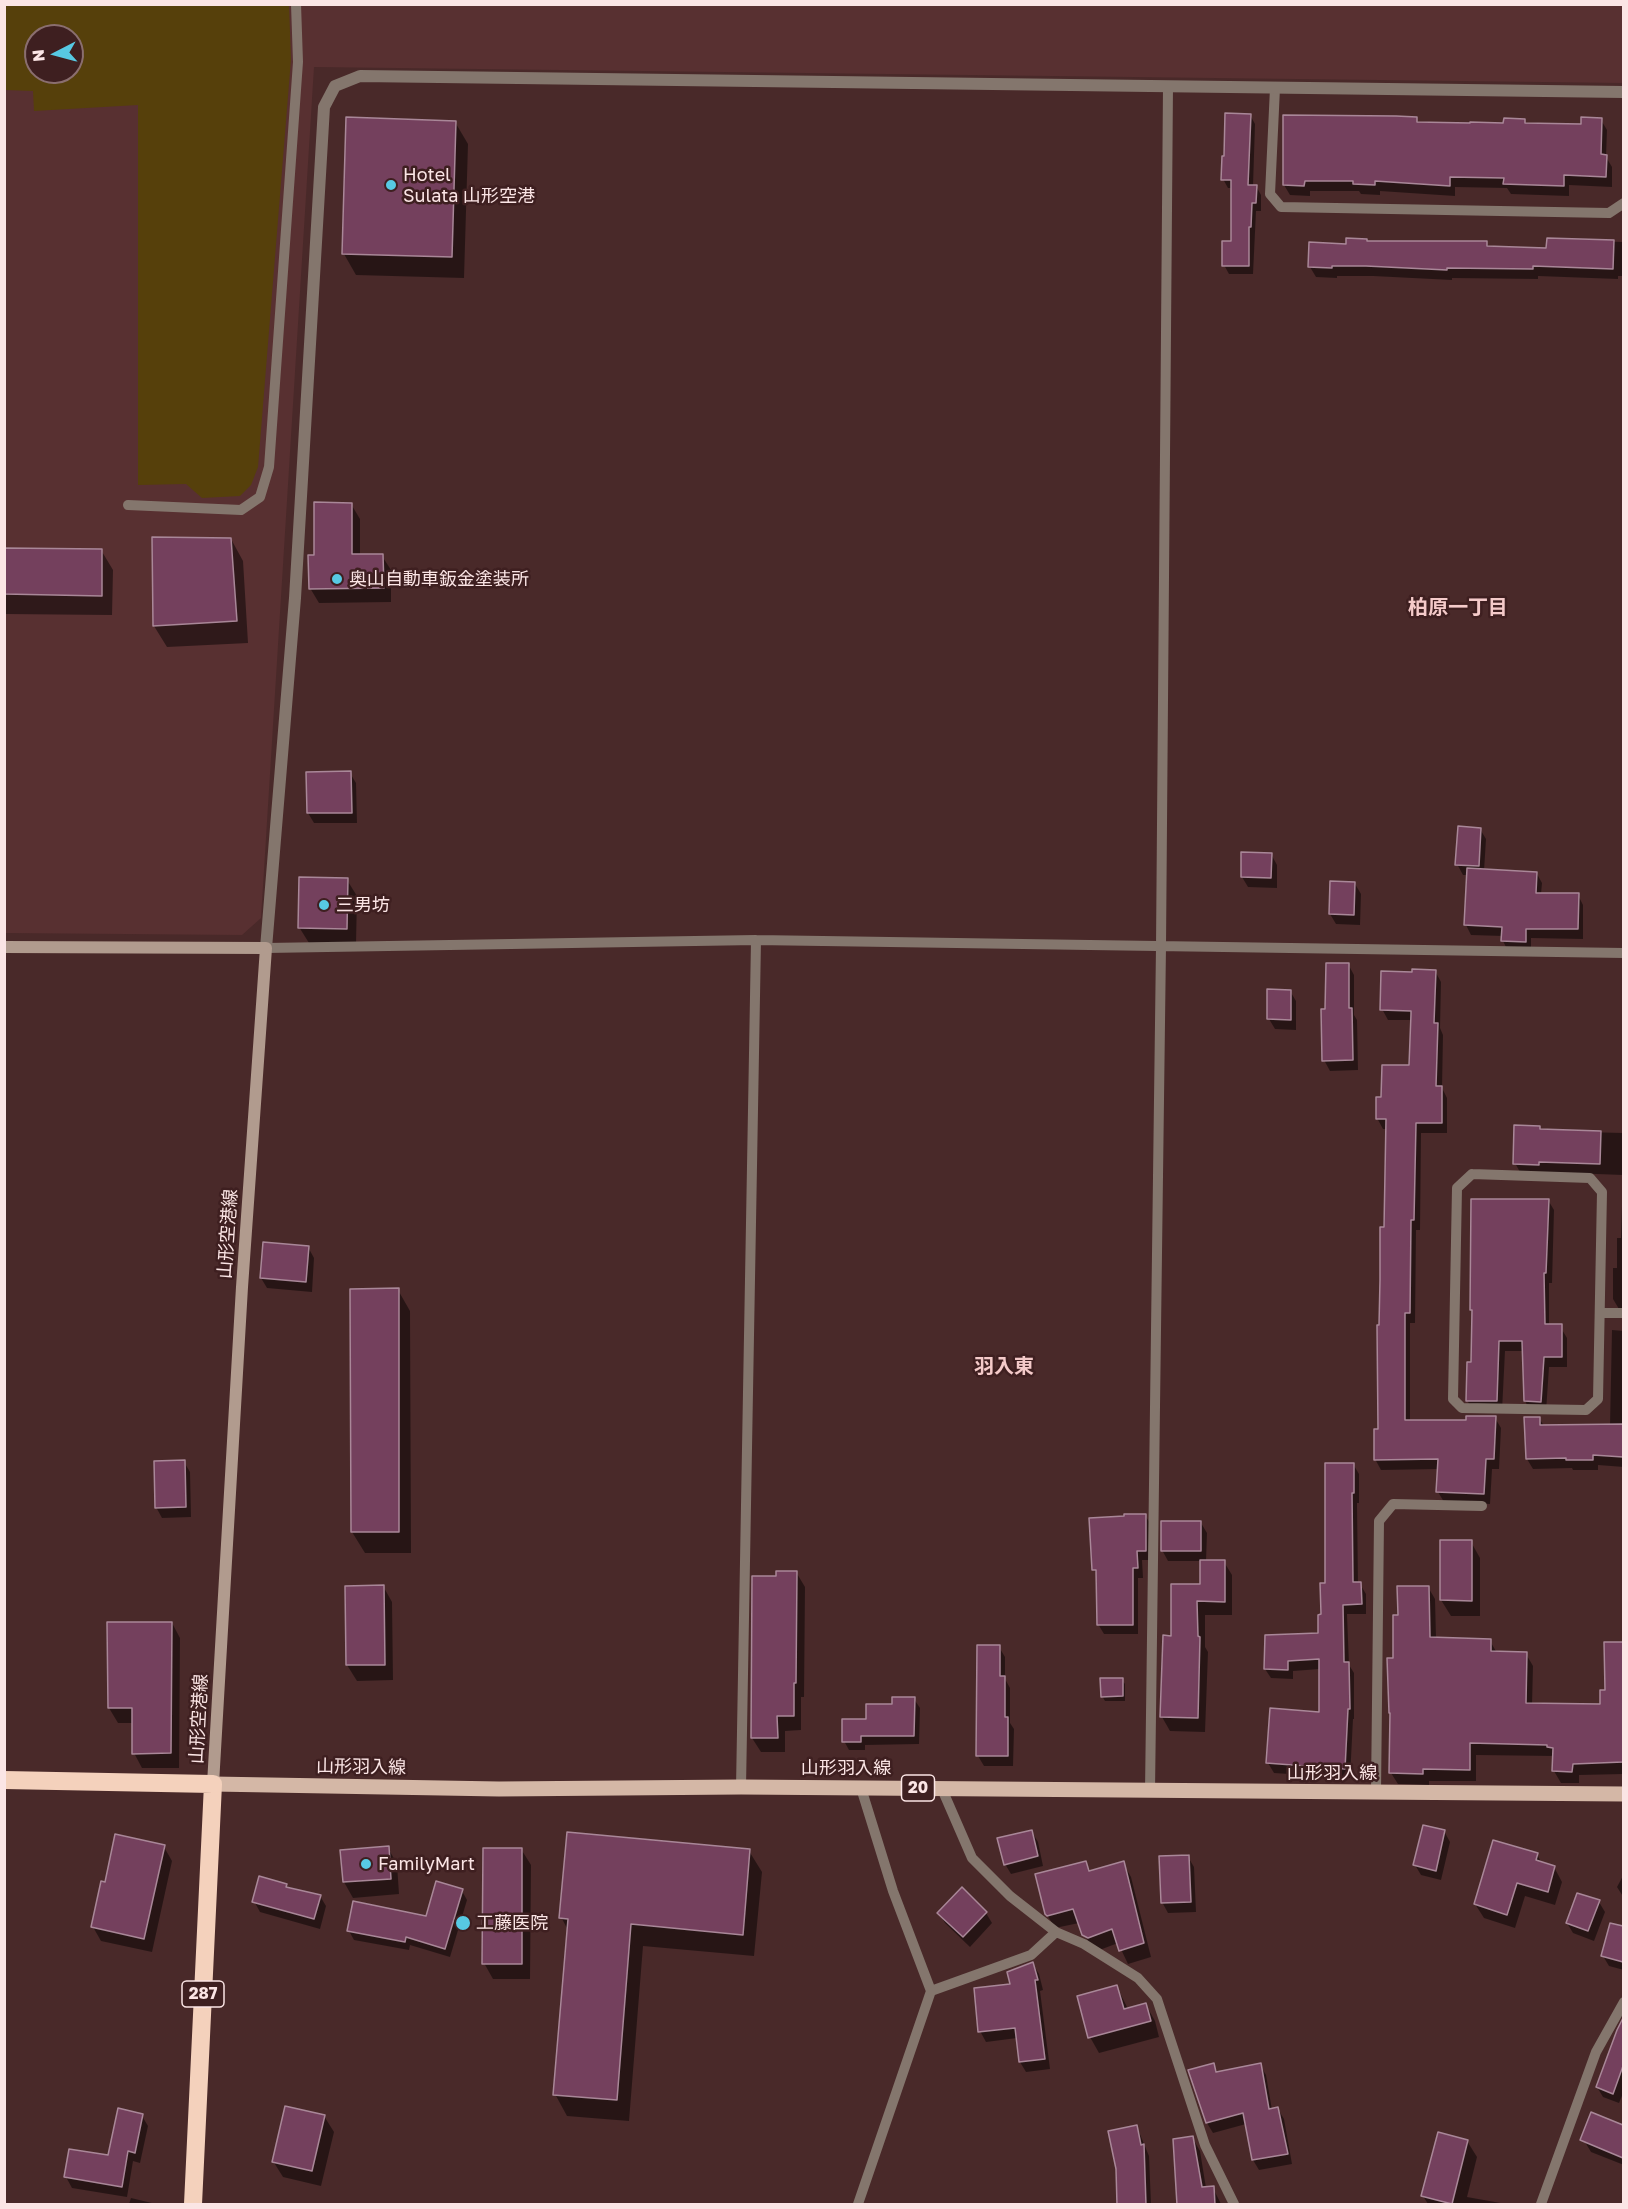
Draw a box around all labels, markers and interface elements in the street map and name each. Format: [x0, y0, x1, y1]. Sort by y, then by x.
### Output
north arrow [24, 24, 84, 84]
text: N [28, 49, 49, 63]
place label: Hotel Sulata 山形空港 [403, 164, 535, 207]
marker: Hotel Sulata 山形空港 [384, 178, 398, 192]
place label: 奥山自動車鈑金塗装所 [349, 568, 529, 590]
marker: 奥山自動車鈑金塗装所 [330, 572, 344, 586]
district label: 柏原一丁目 [1408, 596, 1508, 620]
place label: 三男坊 [336, 894, 390, 916]
marker: 三男坊 [317, 898, 331, 912]
street label: 山形空港線 [214, 1188, 242, 1280]
district label: 羽入東 [974, 1355, 1034, 1379]
street label: 山形空港線 [186, 1673, 212, 1765]
street label: 山形羽入線 [316, 1755, 406, 1779]
street label: 山形羽入線 [801, 1757, 891, 1779]
street label: 山形羽入線 [1287, 1762, 1377, 1784]
road number: 20 [902, 1775, 934, 1801]
place label: FamilyMart [378, 1853, 475, 1875]
marker: FamilyMart [359, 1857, 373, 1871]
place label: 工藤医院 [476, 1912, 548, 1934]
marker: 工藤医院 [454, 1914, 472, 1932]
road number: 287 [182, 1981, 224, 2007]

